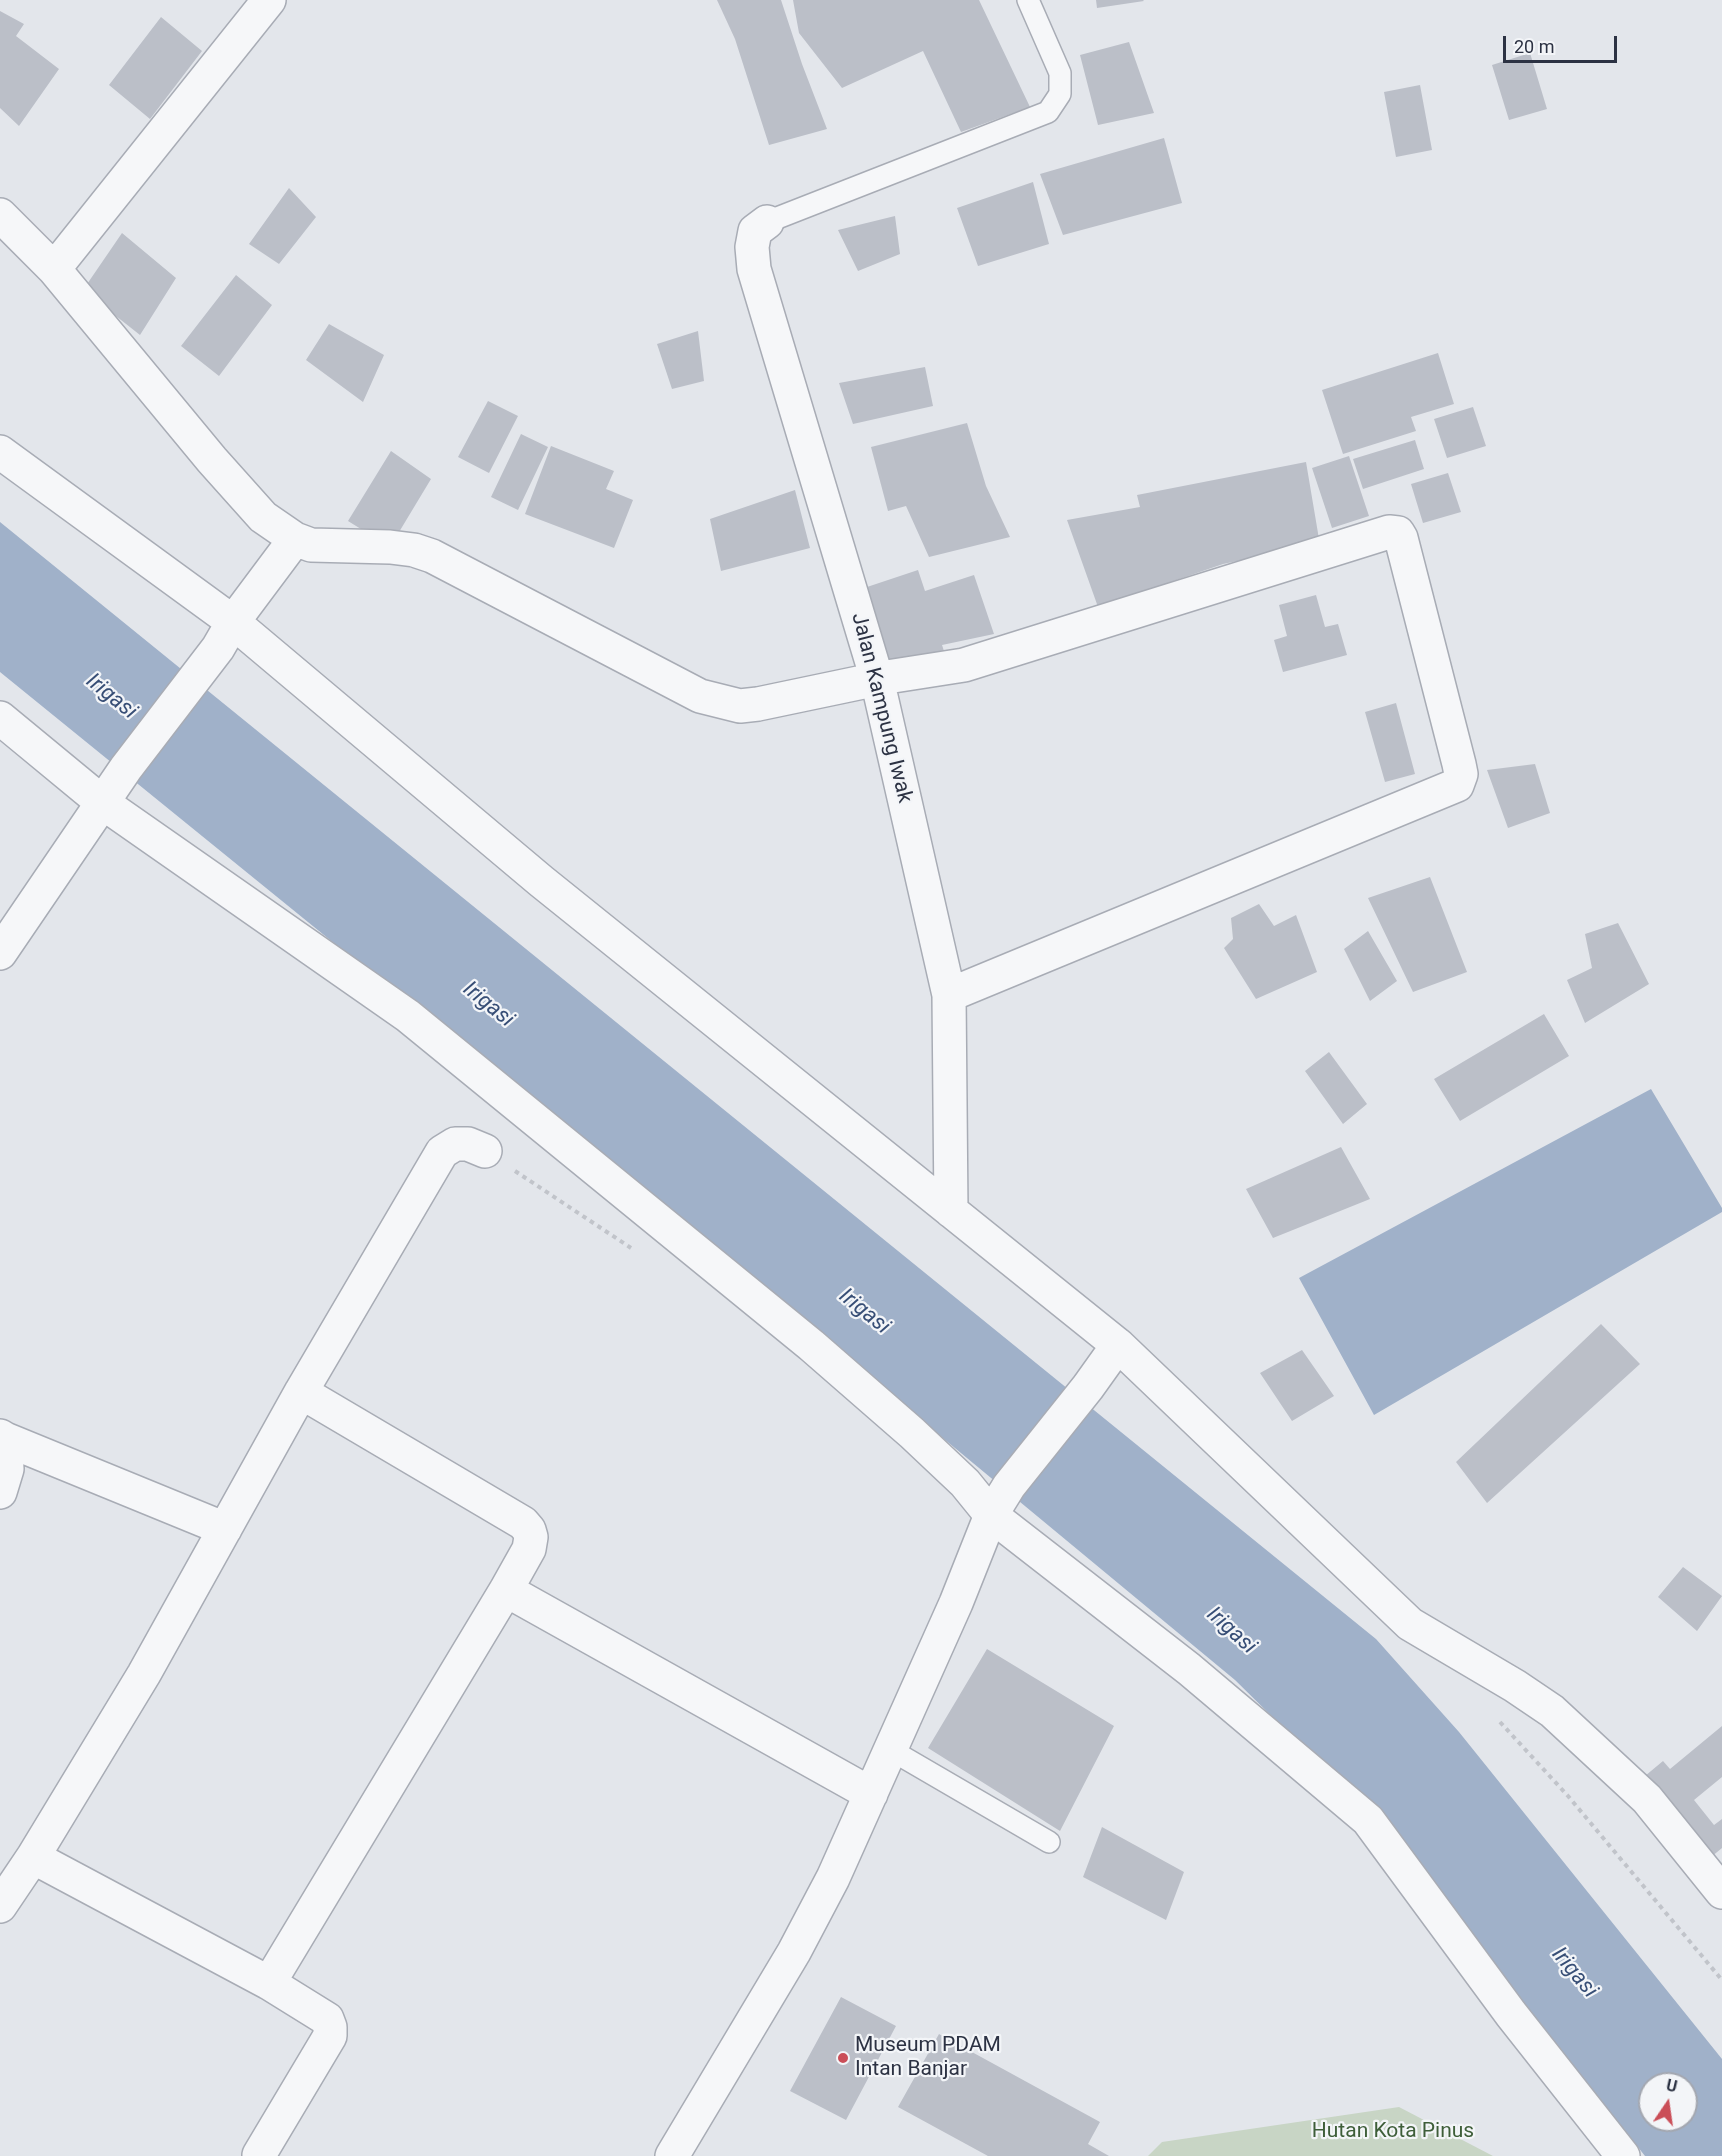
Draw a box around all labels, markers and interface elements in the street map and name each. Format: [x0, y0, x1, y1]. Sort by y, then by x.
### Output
scale bar [1506, 24, 1620, 62]
text: 20 m [1514, 36, 1554, 57]
street label: Jalan Kampung Iwak [845, 610, 917, 806]
water label: Irigasi [80, 668, 142, 726]
water label: Irigasi [457, 976, 519, 1034]
water label: Irigasi [833, 1283, 895, 1341]
water label: Irigasi [1201, 1602, 1261, 1660]
water label: Irigasi [1545, 1942, 1603, 2004]
place label: Museum PDAM Intan Banjar [855, 2033, 1001, 2083]
marker: Museum PDAM Intan Banjar [836, 2051, 850, 2065]
north arrow [1638, 2072, 1698, 2132]
text: U [1664, 2075, 1679, 2096]
park label: Hutan Kota Pinus [1312, 2119, 1474, 2145]

